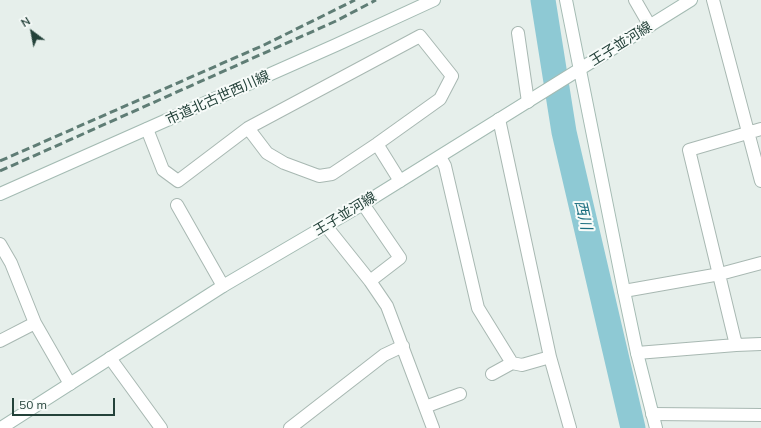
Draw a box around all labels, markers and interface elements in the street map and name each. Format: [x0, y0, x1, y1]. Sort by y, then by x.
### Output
north arrow [12, 12, 52, 52]
text: N [18, 14, 33, 30]
street label: 王子並河線 [587, 18, 655, 70]
street label: 市道北古世西川線 [163, 68, 273, 128]
street label: 王子並河線 [311, 189, 379, 239]
water label: 西川 [571, 198, 595, 232]
scale bar [14, 390, 117, 416]
text: 50 m [19, 397, 47, 412]

